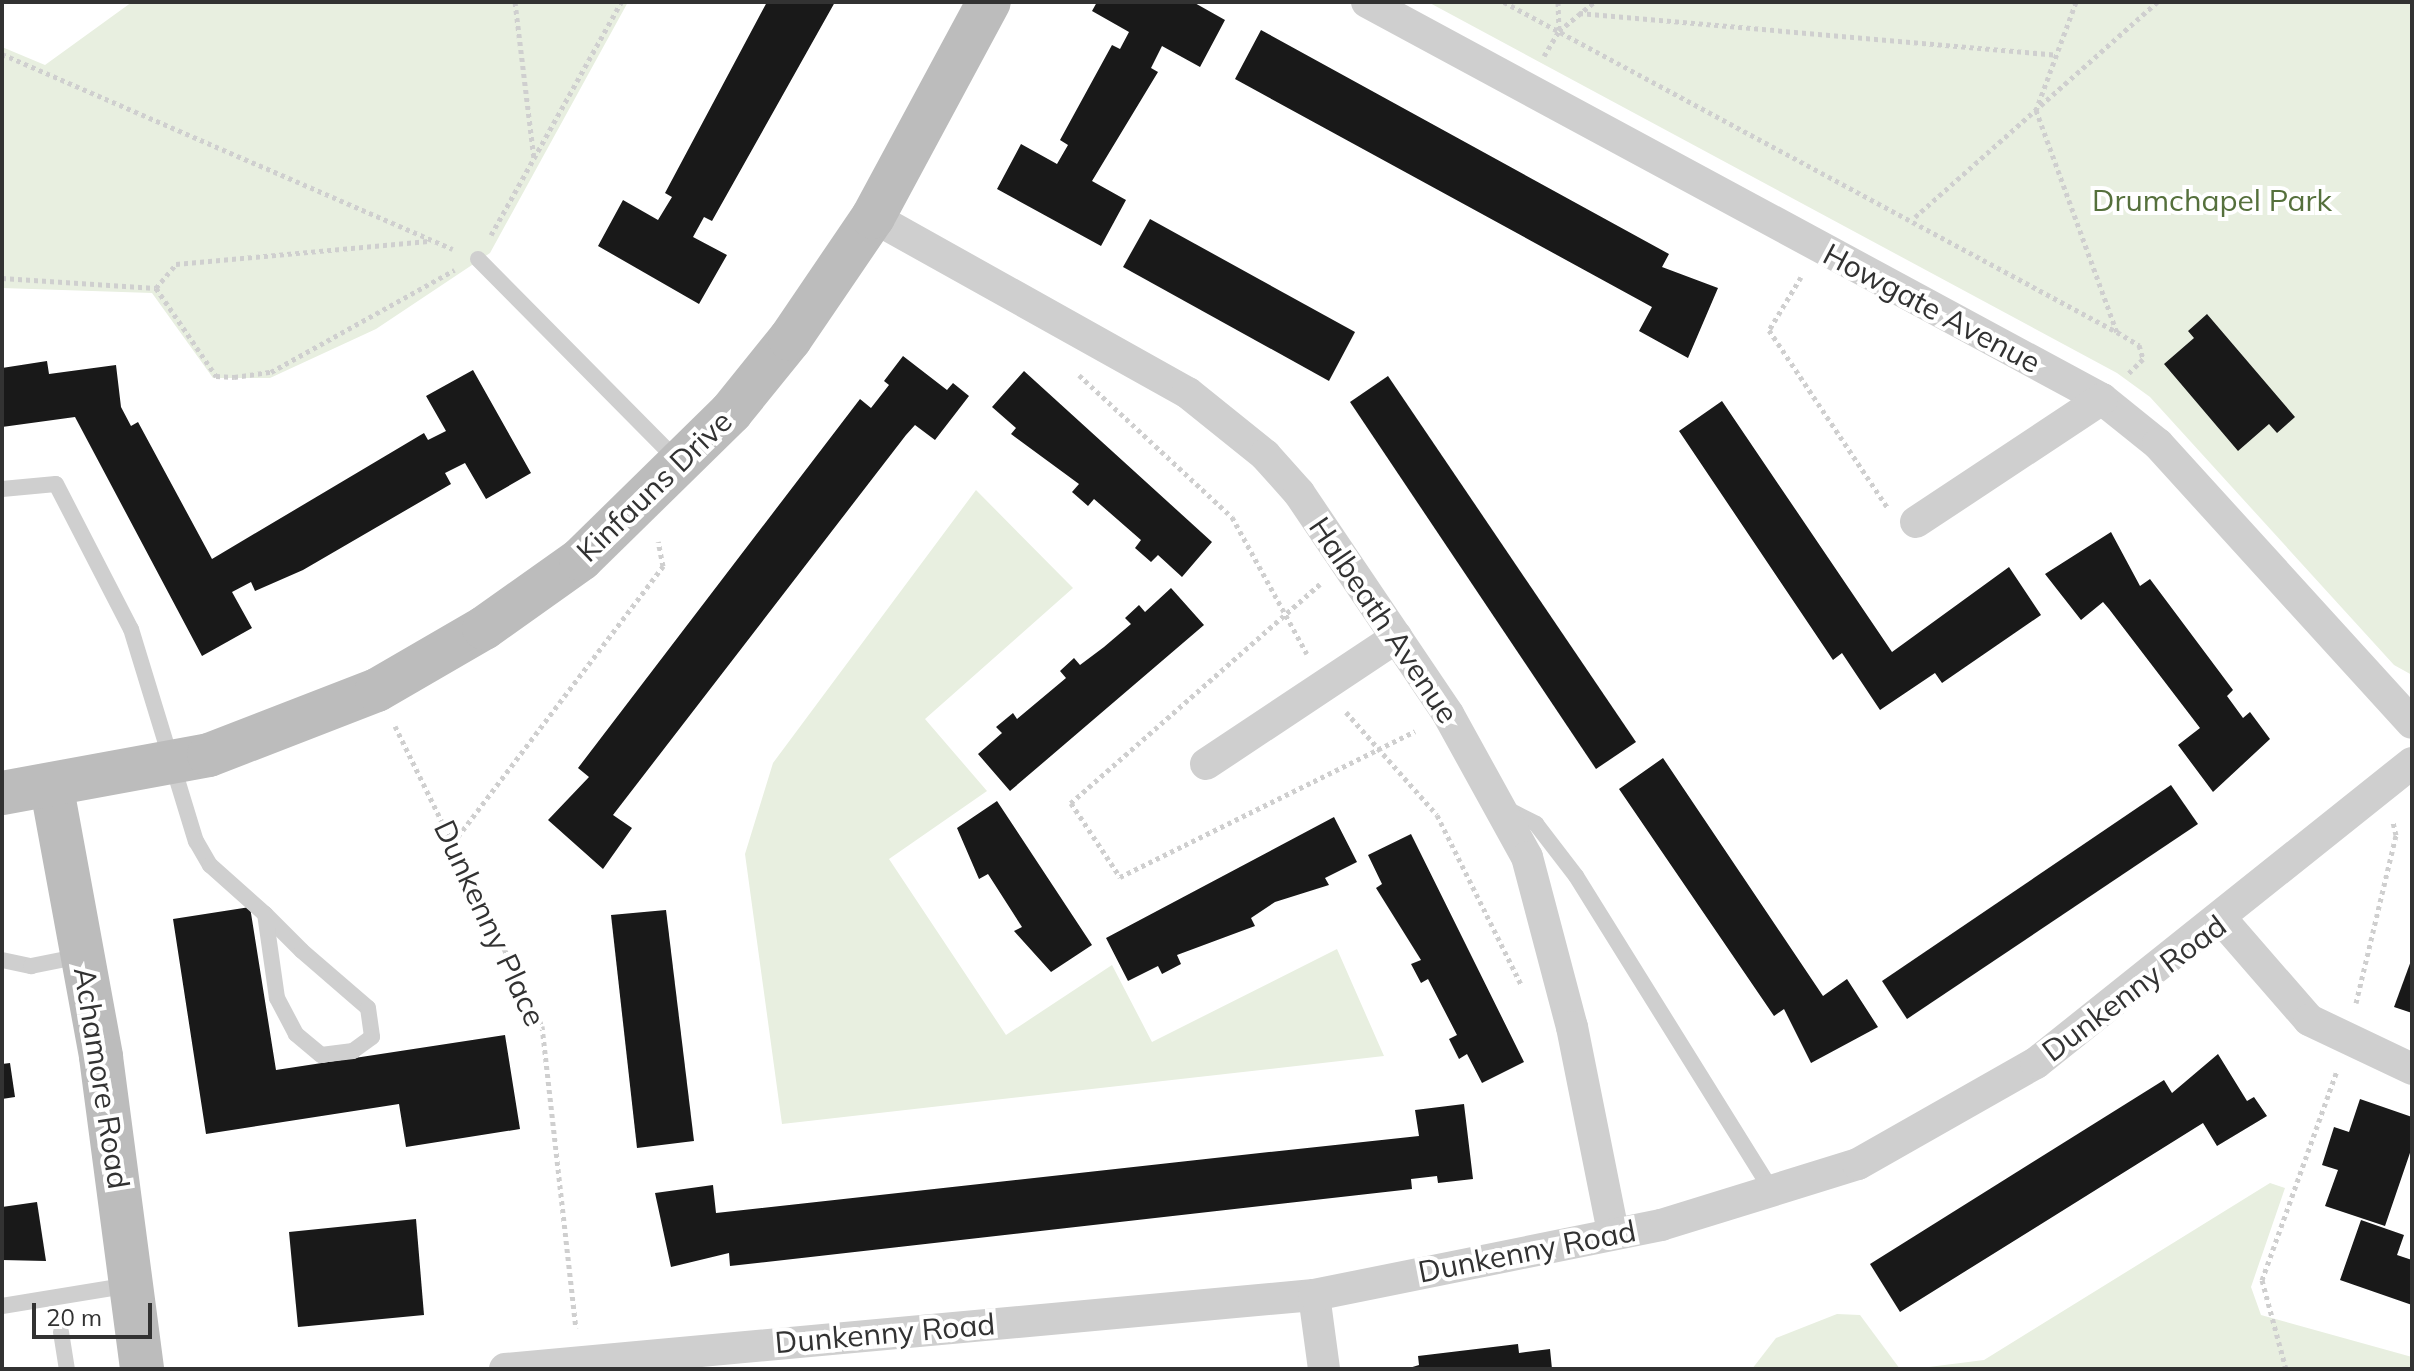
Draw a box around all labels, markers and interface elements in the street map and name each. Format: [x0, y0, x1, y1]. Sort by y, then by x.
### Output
park label: Drumchapel Park [2092, 182, 2332, 218]
street label: Howgate Avenue [1817, 236, 2047, 380]
street label: Kinfauns Drive [569, 403, 739, 569]
street label: Halbeath Avenue [1302, 510, 1466, 730]
street label: Dunkenny Place [427, 814, 553, 1032]
street label: Dunkenny Road [2035, 907, 2233, 1069]
street label: Achamore Road [67, 964, 137, 1192]
street label: Dunkenny Road [1415, 1212, 1639, 1290]
scale bar [36, 1287, 156, 1337]
text: 20 m [46, 1302, 102, 1332]
street label: Dunkenny Road [773, 1305, 997, 1361]

